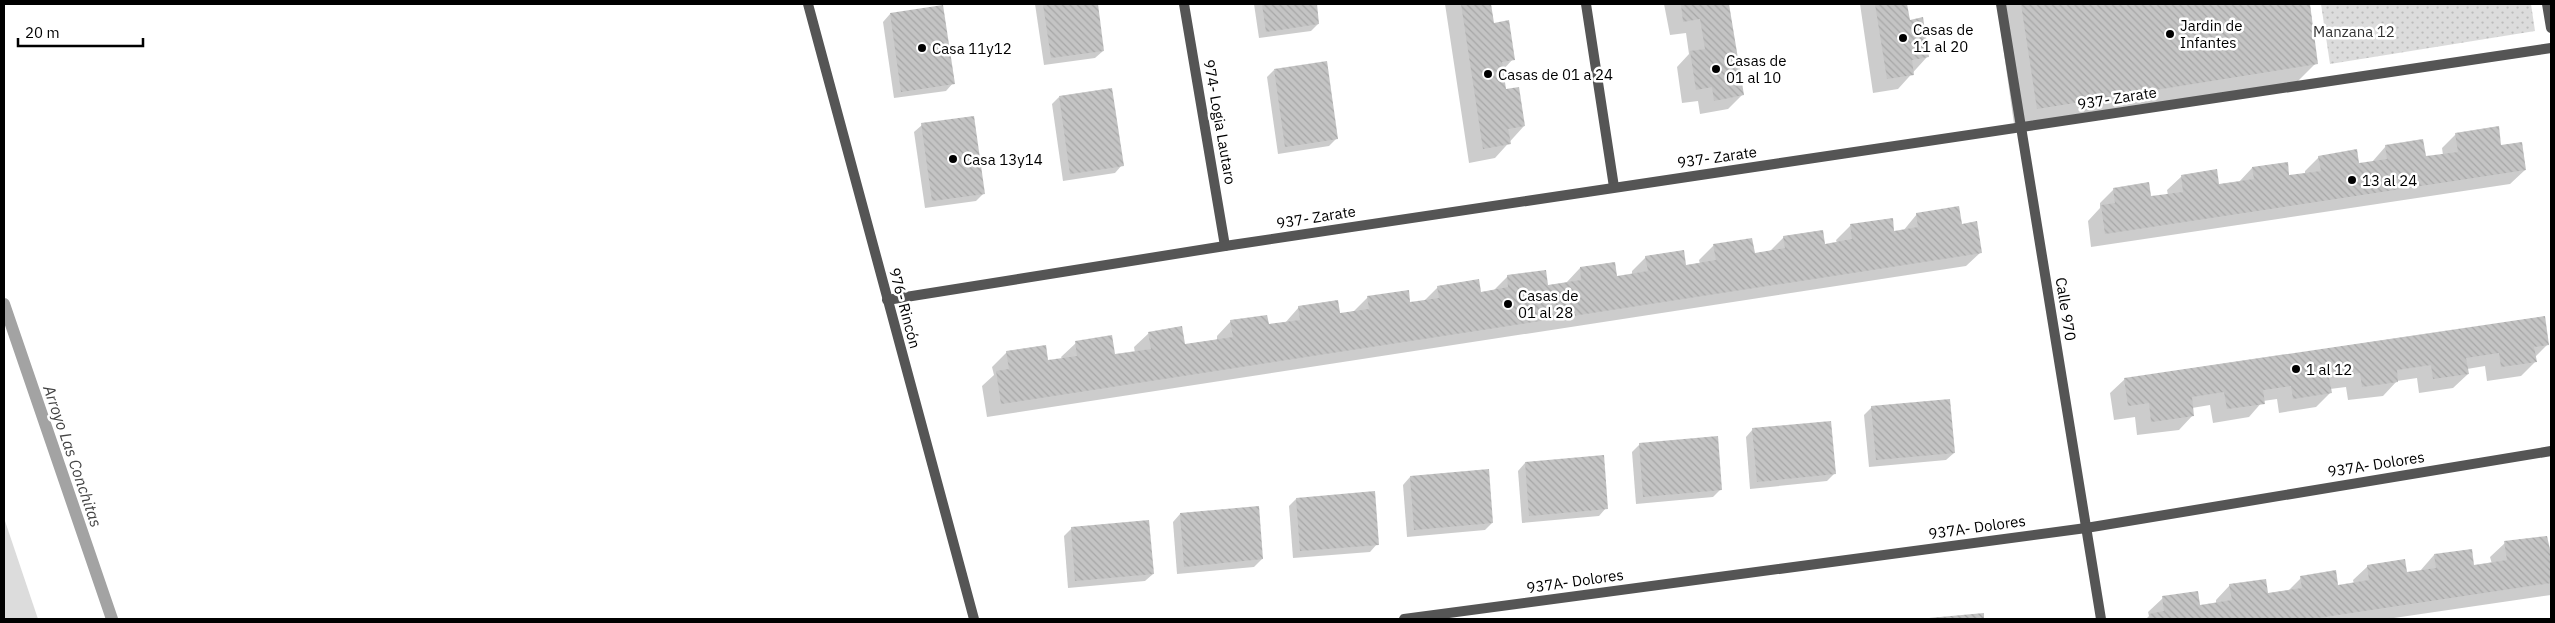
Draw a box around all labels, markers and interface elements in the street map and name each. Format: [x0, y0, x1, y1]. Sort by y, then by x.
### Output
scale bar [18, 15, 142, 47]
place label: Jardin de Infantes [2180, 16, 2243, 52]
place label: Casas de 11 al 20 [1913, 20, 1973, 56]
park label: Manzana 12 [2313, 22, 2395, 41]
text: 20 m [25, 23, 60, 42]
marker: Jardin de Infantes [2164, 28, 2176, 40]
marker: Casas de 11 al 20 [1897, 32, 1909, 44]
place label: Casa 11y12 [932, 39, 1012, 58]
marker: Casa 11y12 [916, 42, 928, 54]
place label: Casas de 01 al 10 [1726, 51, 1786, 87]
street label: 974- Logia Lautaro [1200, 58, 1240, 186]
marker: Casas de 01 al 10 [1710, 63, 1722, 75]
place label: Casas de 01 a 24 [1498, 65, 1613, 84]
marker: Casas de 01 a 24 [1482, 68, 1494, 80]
street label: 937- Zarate [2076, 82, 2158, 114]
street label: 937- Zarate [1676, 142, 1758, 172]
place label: Casa 13y14 [963, 150, 1043, 169]
marker: Casa 13y14 [947, 153, 959, 165]
place label: 13 al 24 [2362, 171, 2417, 190]
marker: 13 al 24 [2346, 174, 2358, 186]
street label: 937- Zarate [1275, 201, 1357, 233]
street label: 976- Rincón [885, 266, 925, 350]
street label: Calle 970 [2052, 276, 2080, 342]
place label: Casas de 01 al 28 [1518, 286, 1578, 322]
marker: Casas de 01 al 28 [1502, 298, 1514, 310]
place label: 1 al 12 [2306, 360, 2352, 379]
marker: 1 al 12 [2290, 363, 2302, 375]
water label: Arroyo Las Conchitas [39, 381, 107, 530]
street label: 937A- Dolores [2326, 447, 2426, 481]
street label: 937A- Dolores [1927, 511, 2027, 543]
street label: 937A- Dolores [1525, 565, 1625, 597]

